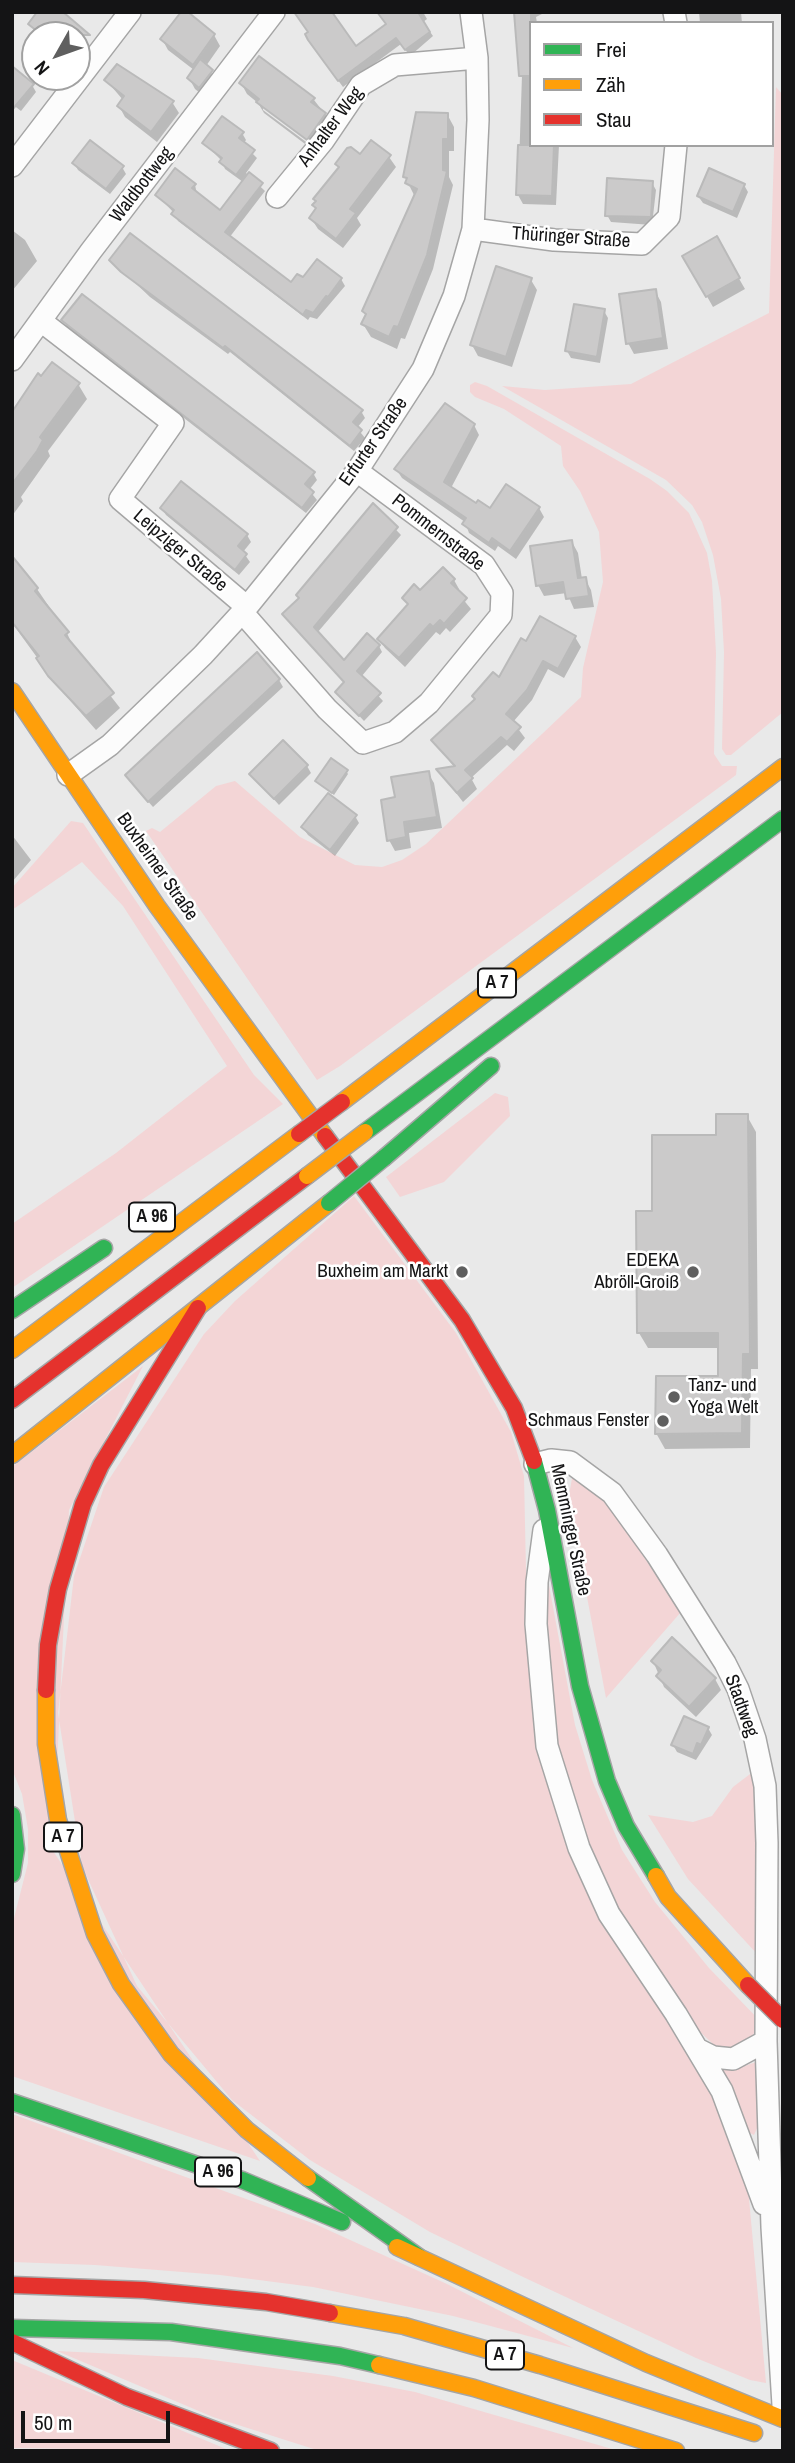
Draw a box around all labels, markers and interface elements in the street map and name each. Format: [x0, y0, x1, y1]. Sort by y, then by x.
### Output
north arrow [21, 21, 91, 91]
legend [529, 21, 774, 147]
text: Frei [596, 35, 627, 64]
text: N [28, 56, 55, 81]
text: Zäh [596, 70, 626, 99]
street label: Anhalter Weg [294, 83, 368, 171]
text: Stau [596, 105, 631, 134]
street label: Waldbottweg [105, 143, 179, 227]
street label: Thüringer Straße [511, 222, 631, 254]
street label: Erfurter Straße [335, 393, 413, 491]
street label: Pommernstraße [387, 490, 489, 576]
street label: Leipziger Straße [128, 505, 232, 597]
street label: Buxheimer Straße [111, 809, 203, 925]
road number: A 7 [478, 968, 516, 998]
road number: A 96 [129, 1202, 175, 1232]
place label: EDEKA Abröll-Groiß [594, 1250, 679, 1294]
place label: Buxheim am Markt [317, 1261, 448, 1283]
marker: Buxheim am Markt [454, 1264, 470, 1280]
marker: EDEKA Abröll-Groiß [685, 1264, 701, 1280]
place label: Tanz- und Yoga Welt [688, 1375, 758, 1419]
marker: Tanz- und Yoga Welt [666, 1389, 682, 1405]
place label: Schmaus Fenster [528, 1410, 649, 1432]
marker: Schmaus Fenster [655, 1413, 671, 1429]
street label: Memminger Straße [545, 1462, 595, 1598]
street label: Stadtweg [719, 1672, 763, 1740]
road number: A 7 [44, 1823, 82, 1852]
road number: A 96 [195, 2158, 241, 2186]
road number: A 7 [486, 2340, 524, 2370]
scale bar [24, 2396, 173, 2440]
text: 50 m [34, 2408, 72, 2437]

